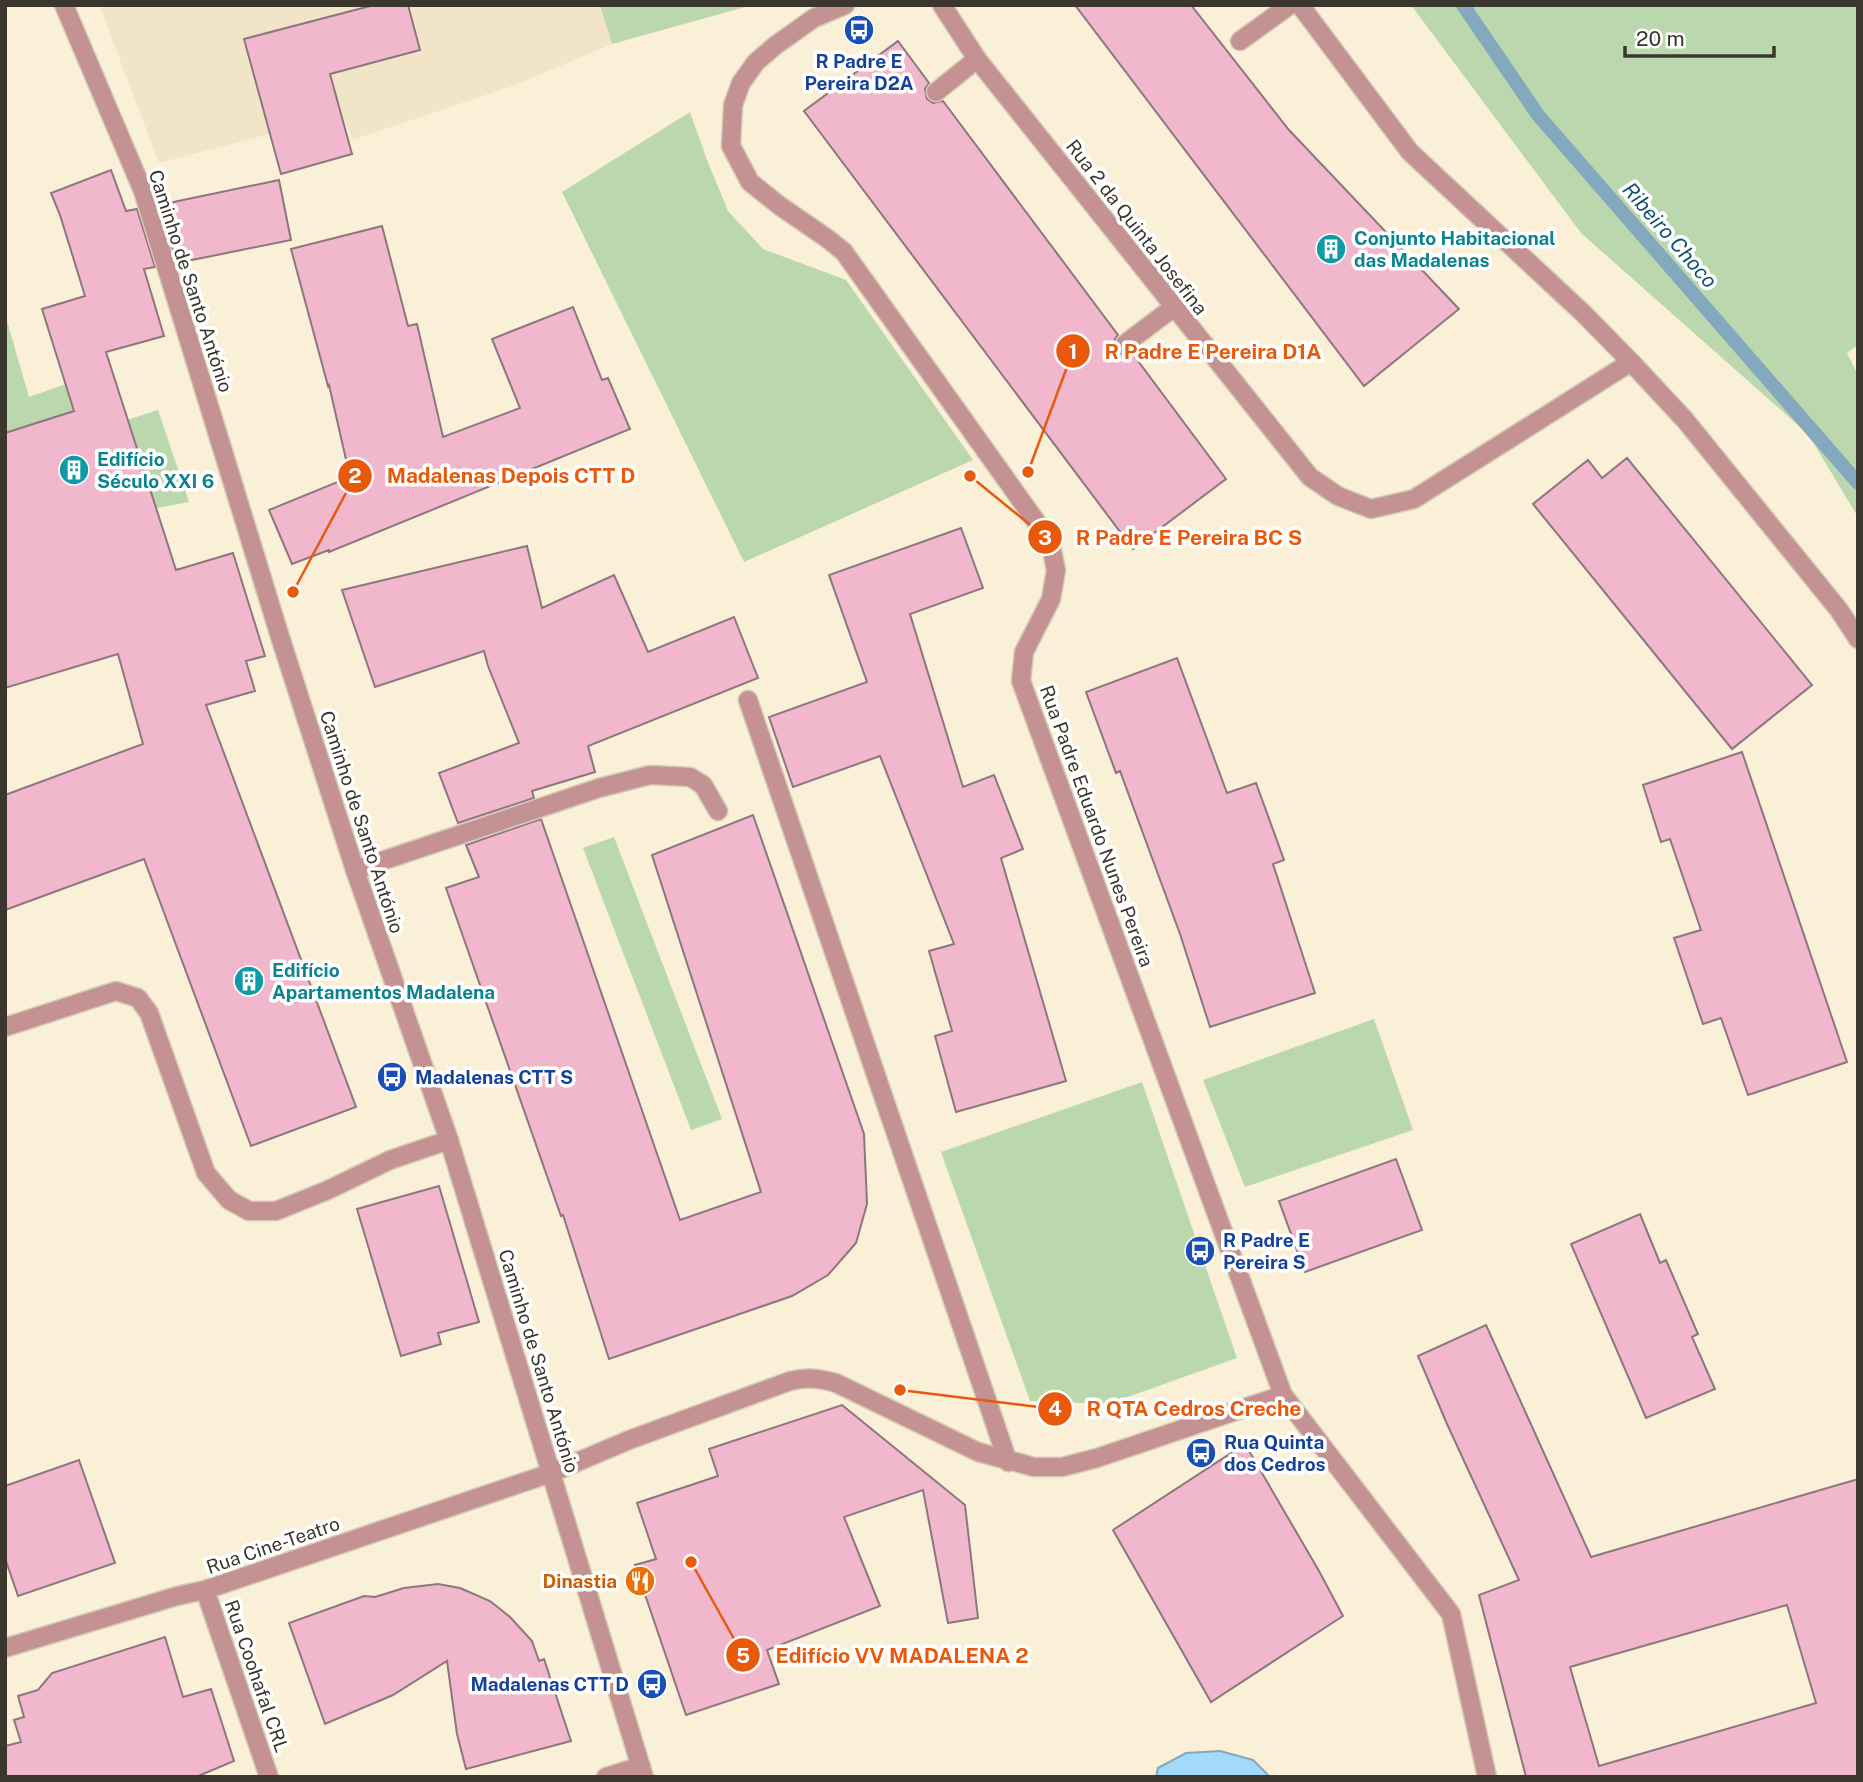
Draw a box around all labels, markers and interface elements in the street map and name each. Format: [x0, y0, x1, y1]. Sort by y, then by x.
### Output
bus stop icon: R Padre E Pereira D2A [842, 13, 876, 47]
scale bar [1625, 14, 1774, 58]
text: 20 m [1636, 26, 1685, 51]
place label: R Padre E Pereira D2A [804, 50, 914, 94]
street label: Rua 2 da Quinta Josefina [1062, 135, 1212, 319]
street label: Caminho de Santo António [145, 167, 237, 395]
water label: Ribeiro Choco [1617, 177, 1723, 293]
place label: Conjunto Habitacional das Madalenas [1354, 227, 1556, 271]
building icon: Conjunto Habitacional das Madalenas [1314, 232, 1348, 266]
callout: R Padre E Pereira D1A [1056, 330, 1336, 372]
text: 1 [1069, 339, 1078, 364]
text: R Padre E Pereira D1A [1104, 339, 1322, 364]
place label: Edifício Século XXI 6 [97, 448, 214, 492]
building icon: Edifício Século XXI 6 [57, 453, 91, 487]
callout: Madalenas Depois CTT D [338, 455, 650, 497]
text: 2 [348, 463, 362, 488]
text: Madalenas Depois CTT D [387, 463, 635, 488]
callout: R Padre E Pereira BC S [1027, 516, 1317, 558]
text: 3 [1038, 525, 1052, 550]
text: R Padre E Pereira BC S [1076, 525, 1302, 550]
street label: Rua Padre Eduardo Nunes Pereira [1036, 682, 1158, 970]
street label: Caminho de Santo António [316, 708, 408, 936]
place label: Edifício Apartamentos Madalena [272, 959, 495, 1003]
building icon: Edifício Apartamentos Madalena [232, 964, 266, 998]
bus stop icon: Madalenas CTT S [375, 1060, 409, 1094]
place label: Madalenas CTT S [415, 1066, 573, 1088]
place label: R Padre E Pereira S [1223, 1229, 1310, 1273]
bus stop icon: R Padre E Pereira S [1183, 1234, 1217, 1268]
street label: Caminho de Santo António [494, 1247, 584, 1475]
callout: R QTA Cedros Creche [1038, 1388, 1316, 1430]
text: 4 [1048, 1396, 1062, 1421]
text: R QTA Cedros Creche [1087, 1396, 1301, 1421]
place label: Rua Quinta dos Cedros [1224, 1431, 1326, 1475]
bus stop icon: Rua Quinta dos Cedros [1184, 1436, 1218, 1470]
street label: Rua Cine-Teatro [203, 1512, 343, 1578]
restaurant icon: Dinastia [623, 1564, 657, 1598]
place label: Dinastia [543, 1570, 617, 1592]
street label: Rua Coohafal CRL [221, 1597, 293, 1755]
callout: Edifício VV MADALENA 2 [726, 1634, 1042, 1676]
text: 5 [736, 1643, 750, 1668]
text: Edifício VV MADALENA 2 [775, 1643, 1029, 1668]
bus stop icon: Madalenas CTT D [635, 1667, 669, 1701]
place label: Madalenas CTT D [470, 1673, 629, 1695]

